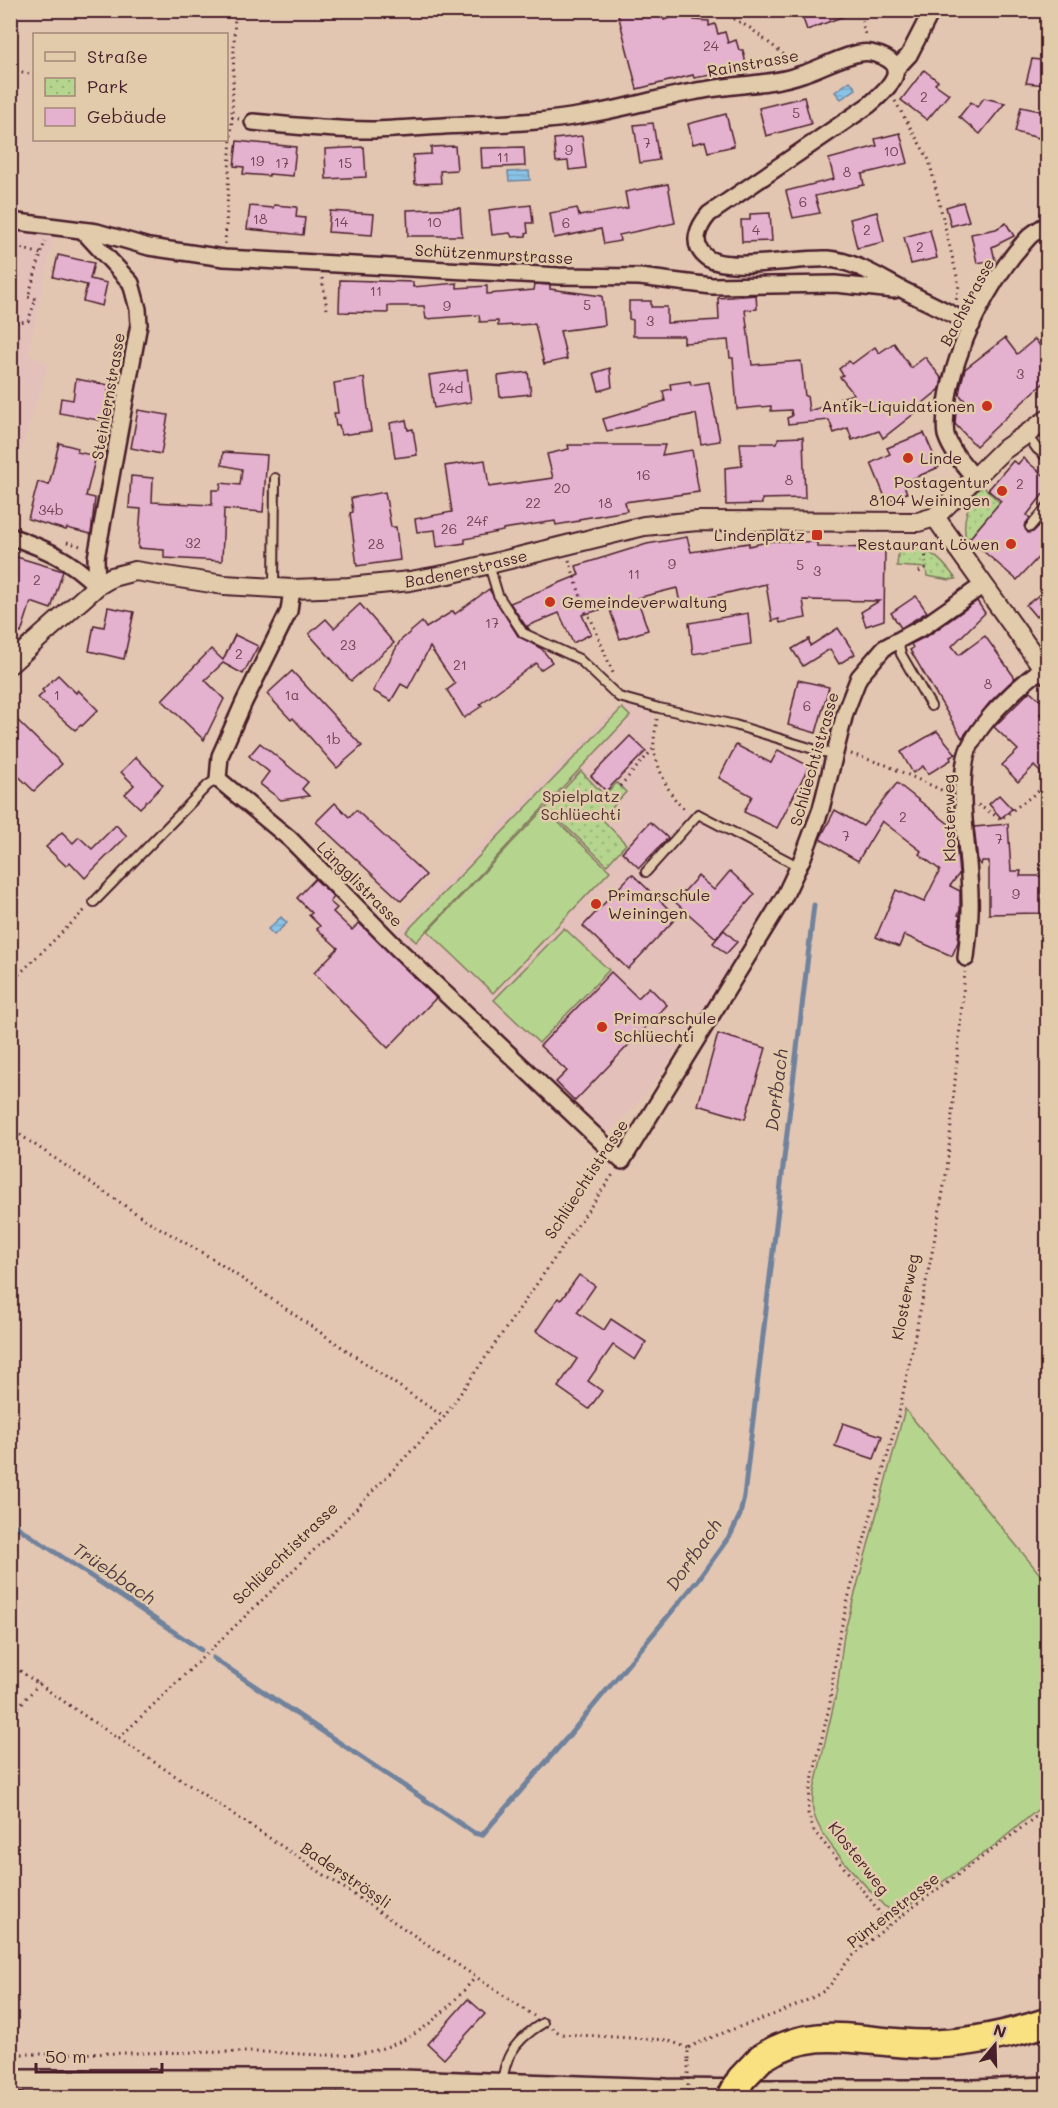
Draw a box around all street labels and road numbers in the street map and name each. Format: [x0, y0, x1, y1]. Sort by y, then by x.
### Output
street label: Rainstrasse [706, 44, 800, 81]
street label: Schützenmurstrasse [414, 239, 574, 268]
street label: Bachstrasse [935, 254, 999, 349]
street label: Steinlernstrasse [86, 331, 129, 461]
street label: Badenerstrasse [404, 544, 529, 591]
street label: Schlüechtistrasse [784, 689, 843, 828]
street label: Klosterweg [937, 774, 960, 862]
street label: Längglistrasse [313, 836, 408, 931]
street label: Schlüechtistrasse [539, 1115, 632, 1243]
street label: Klosterweg [886, 1252, 923, 1342]
street label: Schlüechtistrasse [227, 1497, 342, 1608]
street label: Klosterweg [824, 1817, 895, 1899]
street label: Baderströssli [297, 1837, 396, 1913]
street label: Püntenstrasse [842, 1867, 943, 1952]

